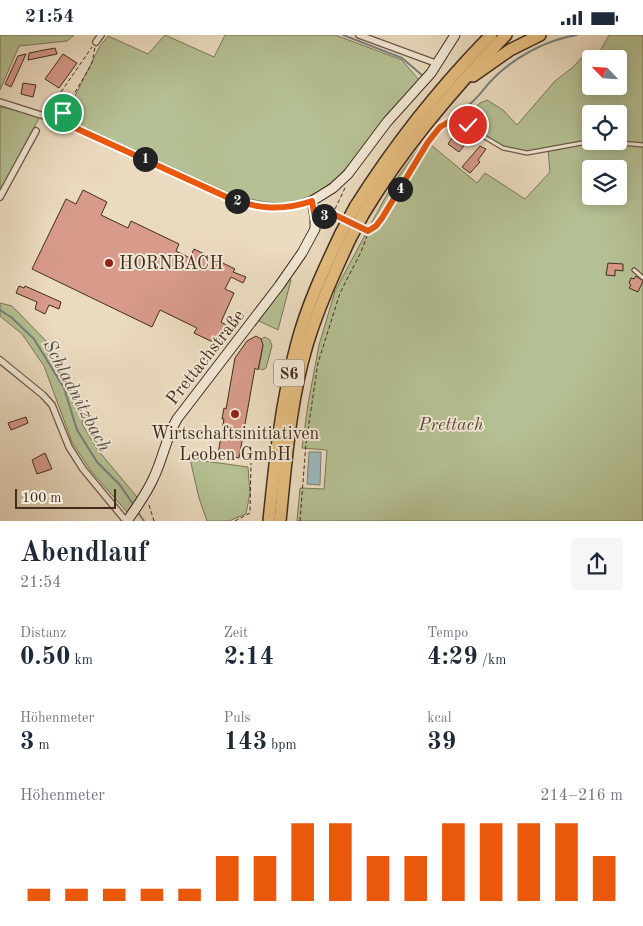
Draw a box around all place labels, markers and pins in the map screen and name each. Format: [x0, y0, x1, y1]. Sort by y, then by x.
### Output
pin [42, 92, 84, 134]
pin [447, 104, 489, 146]
pin: 1 [132, 147, 158, 171]
pin: 4 [388, 177, 412, 201]
pin: 2 [224, 189, 250, 213]
pin: 3 [312, 203, 336, 229]
place label: HORNBACH [119, 255, 223, 273]
marker: HORNBACH [103, 257, 115, 269]
marker: Wirtschaftsinitiativen Leoben GmbH [229, 408, 241, 420]
place label: Wirtschaftsinitiativen Leoben GmbH [151, 425, 320, 464]

